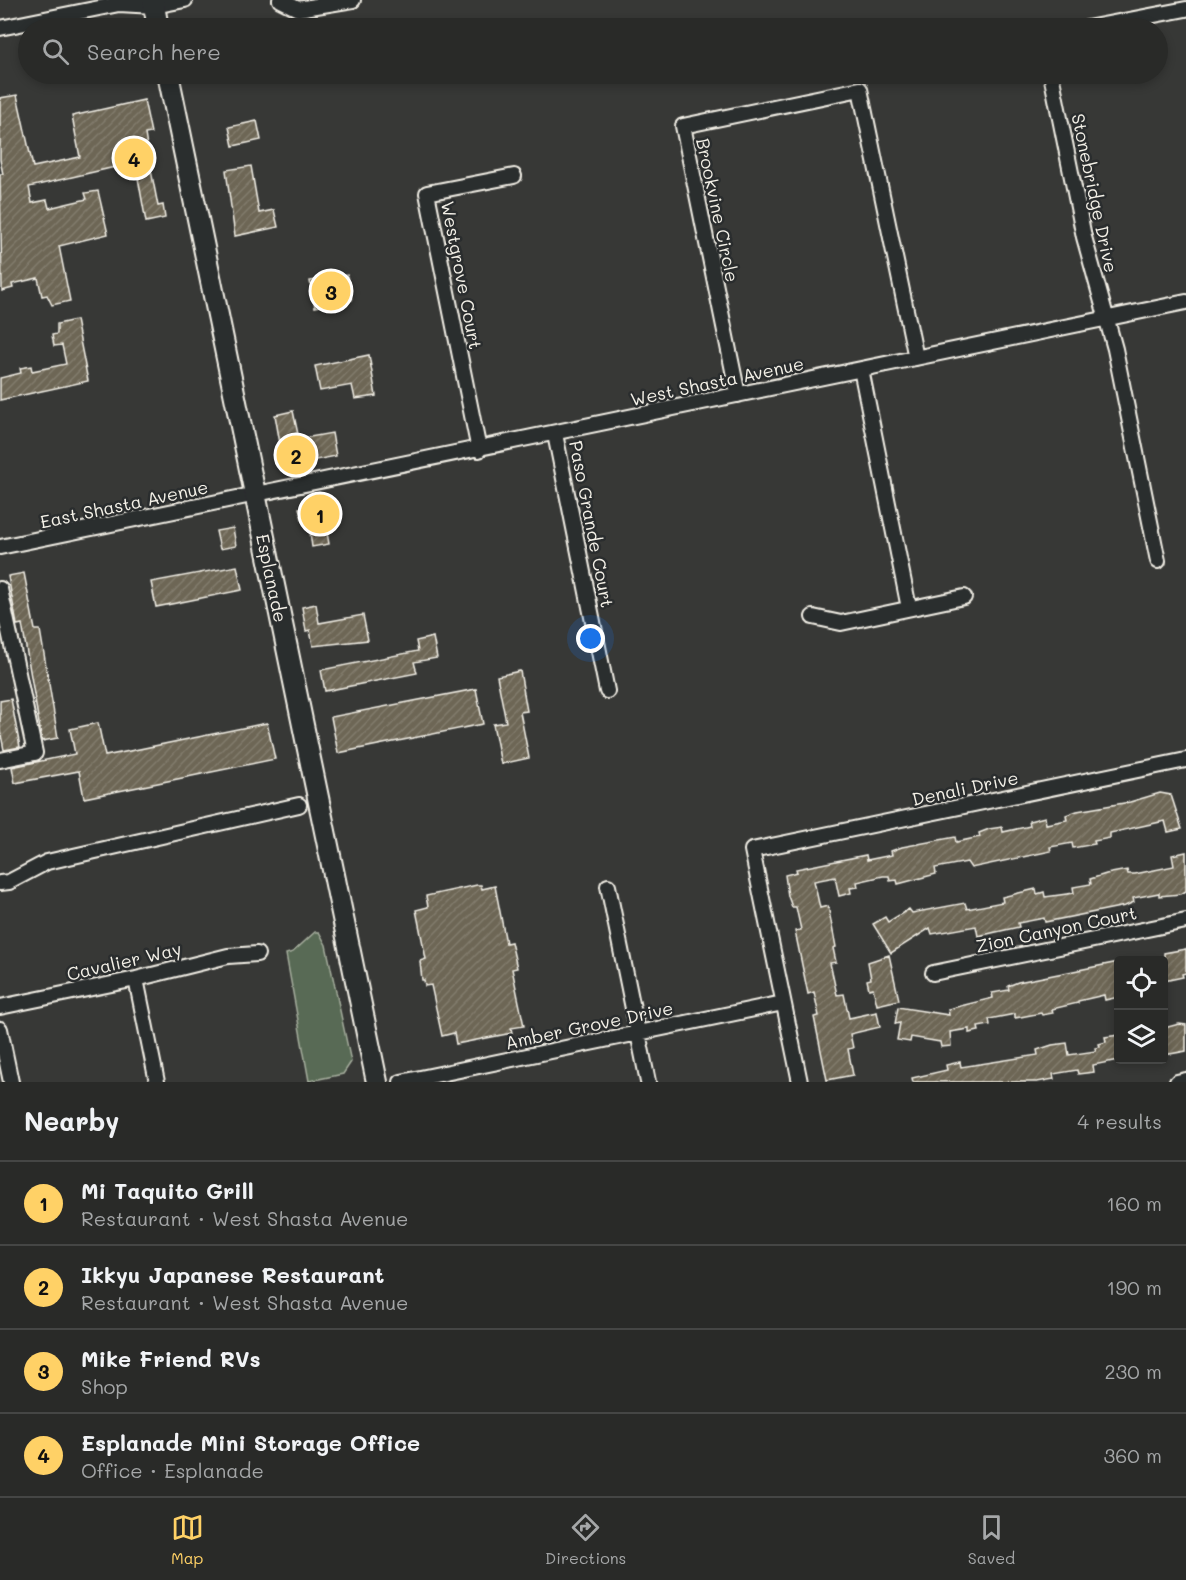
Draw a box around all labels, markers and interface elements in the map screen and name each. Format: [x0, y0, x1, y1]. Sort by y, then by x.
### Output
search box [18, 18, 1168, 84]
icon: search [39, 35, 72, 68]
text: Search here [87, 37, 221, 66]
street label: Stonebridge Drive [1066, 111, 1124, 275]
pin: 4 [114, 136, 154, 180]
street label: Brookvine Circle [691, 136, 745, 284]
street label: Westgrove Court [436, 199, 488, 351]
pin: 3 [312, 268, 350, 314]
street label: West Shasta Avenue [628, 351, 806, 411]
pin: 2 [276, 432, 316, 478]
street label: Paso Grande Court [564, 438, 620, 610]
street label: East Shasta Avenue [38, 474, 210, 534]
pin: 1 [300, 492, 340, 536]
street label: Esplanade [251, 532, 293, 624]
your location [576, 624, 605, 653]
street label: Denali Drive [910, 765, 1020, 811]
street label: Zion Canyon Court [973, 900, 1139, 958]
street label: Cavalier Way [64, 936, 184, 986]
map controls [1114, 956, 1168, 1064]
button: locate [1114, 956, 1168, 1010]
street label: Amber Grove Drive [503, 995, 675, 1055]
button: layers [1114, 1010, 1168, 1064]
text: Nearby [24, 1104, 119, 1138]
text: 4 results [1077, 1108, 1162, 1134]
text: Mi Taquito Grill [81, 1176, 254, 1205]
text: 1 [39, 1190, 48, 1216]
text: 160 m [1106, 1190, 1162, 1216]
text: Restaurant · West Shasta Avenue [81, 1205, 408, 1231]
text: Ikkyu Japanese Restaurant [81, 1260, 384, 1289]
text: 2 [38, 1274, 49, 1300]
text: 190 m [1107, 1274, 1162, 1300]
text: Restaurant · West Shasta Avenue [81, 1289, 408, 1315]
text: Mike Friend RVs [81, 1344, 261, 1373]
text: 3 [38, 1358, 50, 1384]
text: 230 m [1104, 1358, 1162, 1384]
text: Shop [81, 1373, 128, 1399]
text: Esplanade Mini Storage Office [81, 1428, 420, 1457]
text: 4 [37, 1442, 50, 1468]
text: 360 m [1104, 1442, 1162, 1468]
text: Office · Esplanade [81, 1457, 264, 1483]
tab: Map [171, 1511, 204, 1568]
tab: Directions [545, 1511, 626, 1568]
tab: Saved [968, 1511, 1015, 1568]

